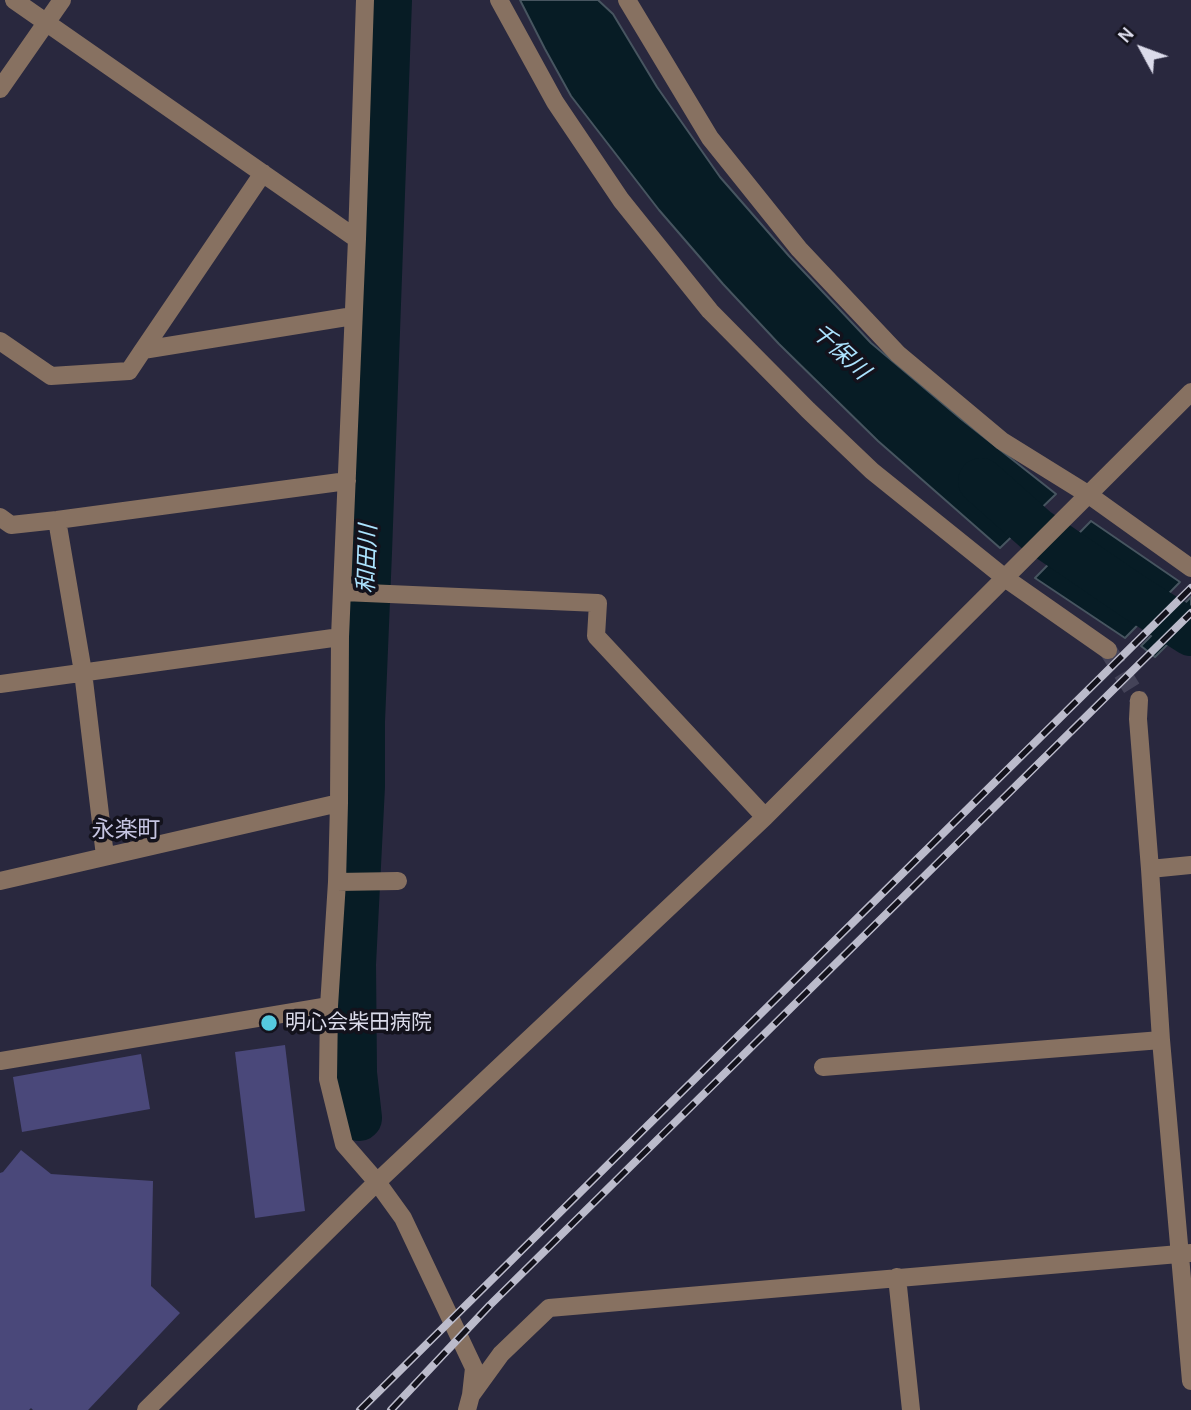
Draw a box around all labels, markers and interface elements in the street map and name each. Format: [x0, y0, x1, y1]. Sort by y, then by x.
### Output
north arrow [1107, 14, 1177, 84]
text: N [1113, 23, 1139, 48]
water label: 千保川 [805, 318, 875, 386]
water label: 和田川 [353, 524, 383, 594]
district label: 永楽町 [92, 816, 160, 844]
place label: 明心会柴田病院 [285, 1010, 432, 1036]
marker: 明心会柴田病院 [259, 1013, 279, 1033]

